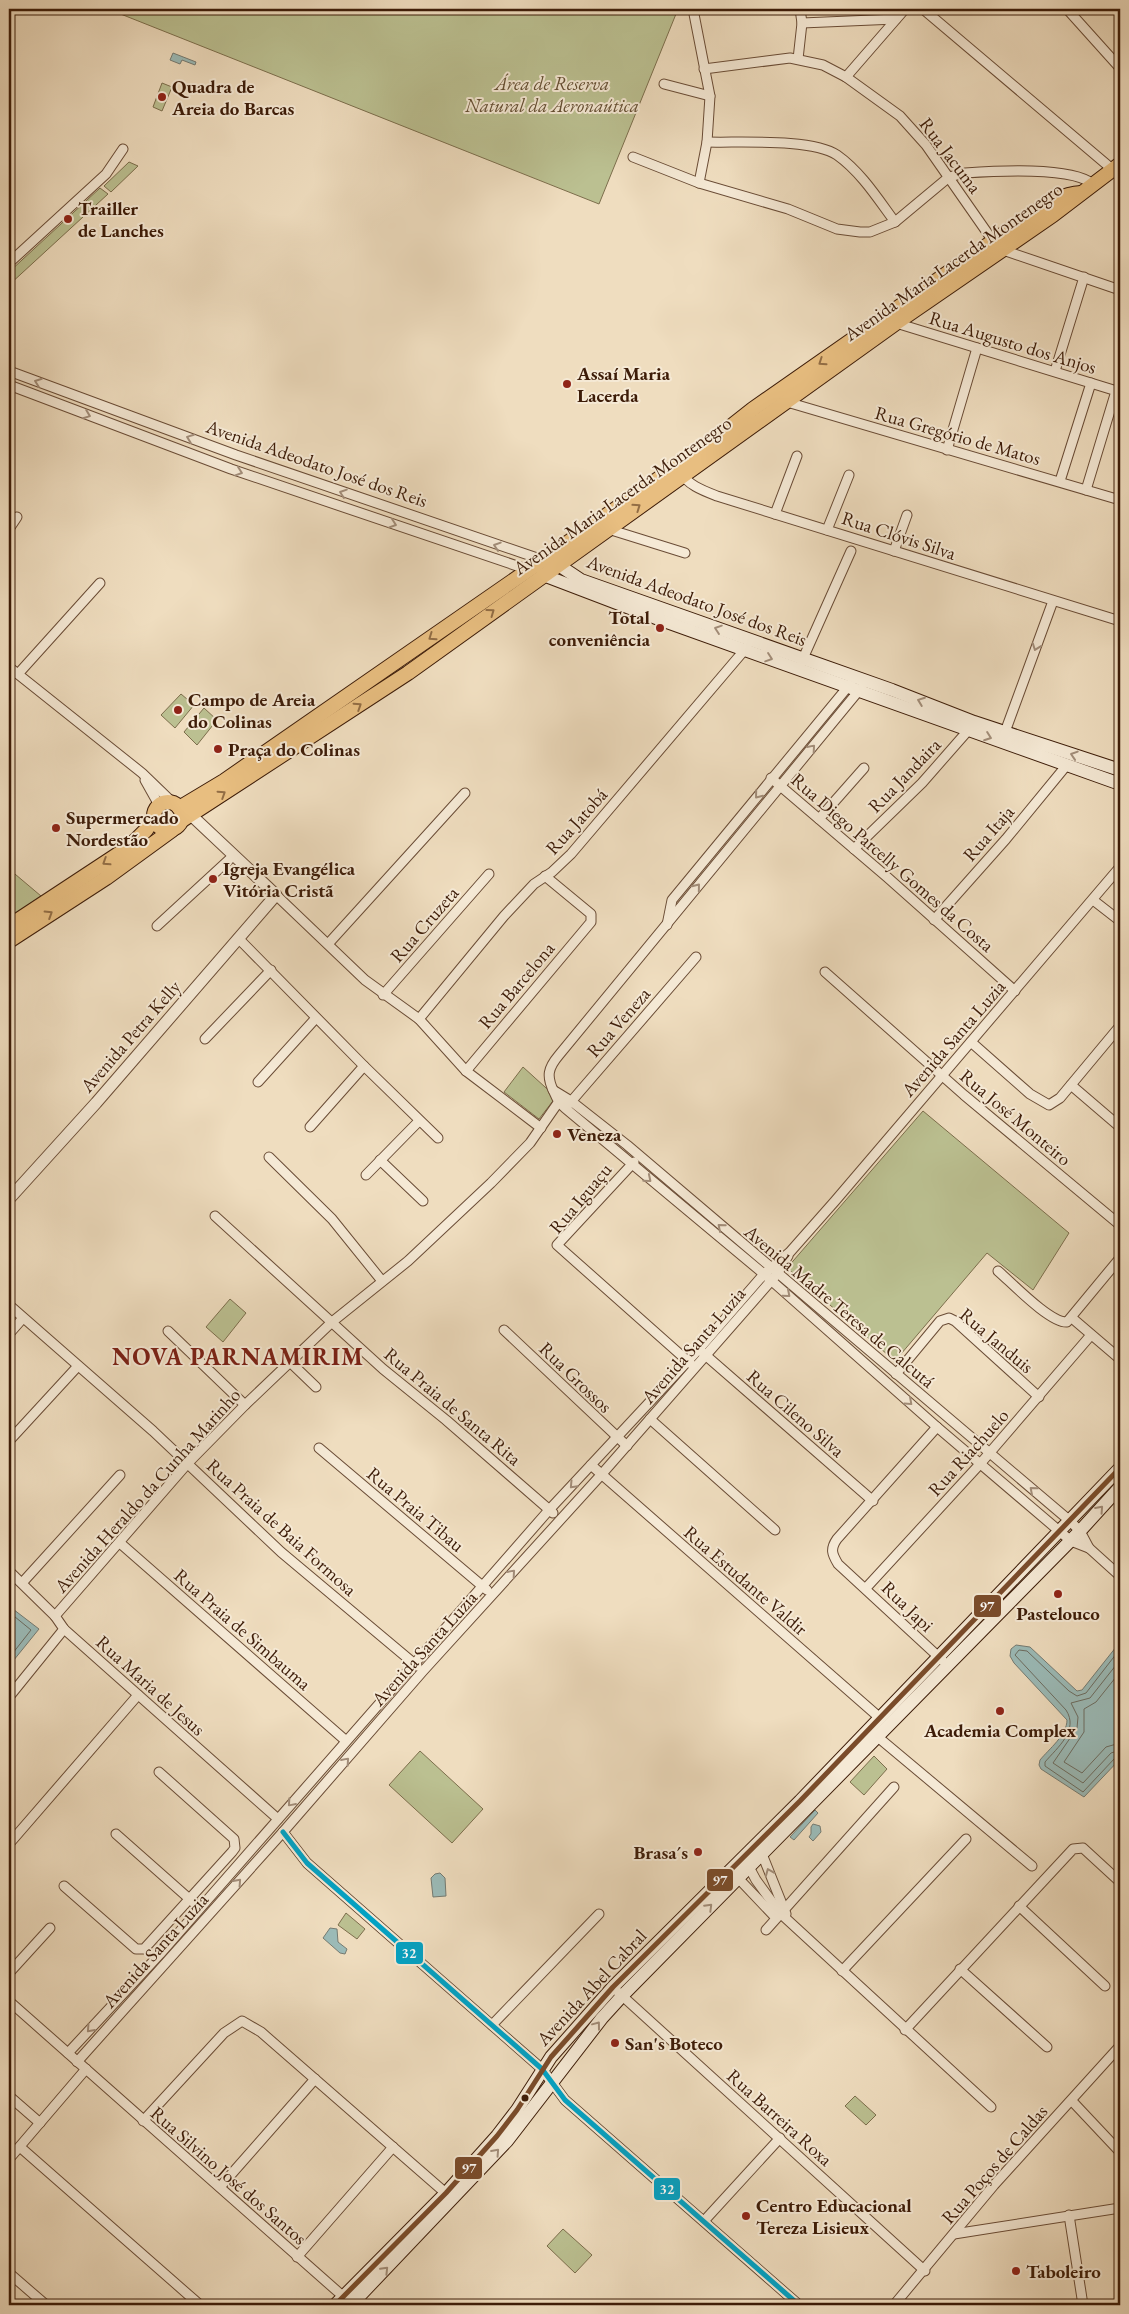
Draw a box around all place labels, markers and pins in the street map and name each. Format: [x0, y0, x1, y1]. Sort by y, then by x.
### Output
place label: Quadra de Areia do Barcas [171, 74, 295, 121]
marker: Quadra de Areia do Barcas [156, 91, 168, 103]
place label: Trailler de Lanches [78, 196, 164, 243]
marker: Trailler de Lanches [62, 213, 74, 225]
place label: Assaí Maria Lacerda [576, 361, 671, 408]
marker: Assaí Maria Lacerda [561, 378, 573, 390]
place label: Total conveniência [549, 605, 651, 652]
marker: Total conveniência [654, 622, 666, 634]
place label: Campo de Areia do Colinas [188, 687, 316, 734]
marker: Campo de Areia do Colinas [172, 704, 184, 716]
place label: Praça do Colinas [228, 737, 360, 762]
marker: Praça do Colinas [212, 743, 224, 755]
place label: Supermercado Nordestão [66, 805, 179, 852]
marker: Supermercado Nordestão [50, 822, 62, 834]
place label: Igreja Evangélica Vitória Cristã [223, 856, 356, 903]
marker: Igreja Evangélica Vitória Cristã [207, 873, 219, 885]
place label: Veneza [567, 1122, 622, 1147]
marker: Veneza [551, 1128, 563, 1140]
marker: Pastelouco [1052, 1588, 1064, 1600]
place label: Pastelouco [1016, 1601, 1100, 1626]
marker: Academia Complex [994, 1705, 1006, 1717]
place label: Academia Complex [923, 1718, 1076, 1743]
place label: Brasa´s [633, 1840, 688, 1865]
marker: Brasa´s [692, 1846, 704, 1858]
place label: San's Boteco [625, 2031, 723, 2056]
marker: San's Boteco [609, 2037, 621, 2049]
unlabelled marker [520, 2093, 530, 2103]
place label: Centro Educacional Tereza Lisieux [756, 2193, 912, 2240]
marker: Centro Educacional Tereza Lisieux [740, 2210, 752, 2222]
place label: Taboleiro [1026, 2259, 1101, 2284]
marker: Taboleiro [1010, 2265, 1022, 2277]

